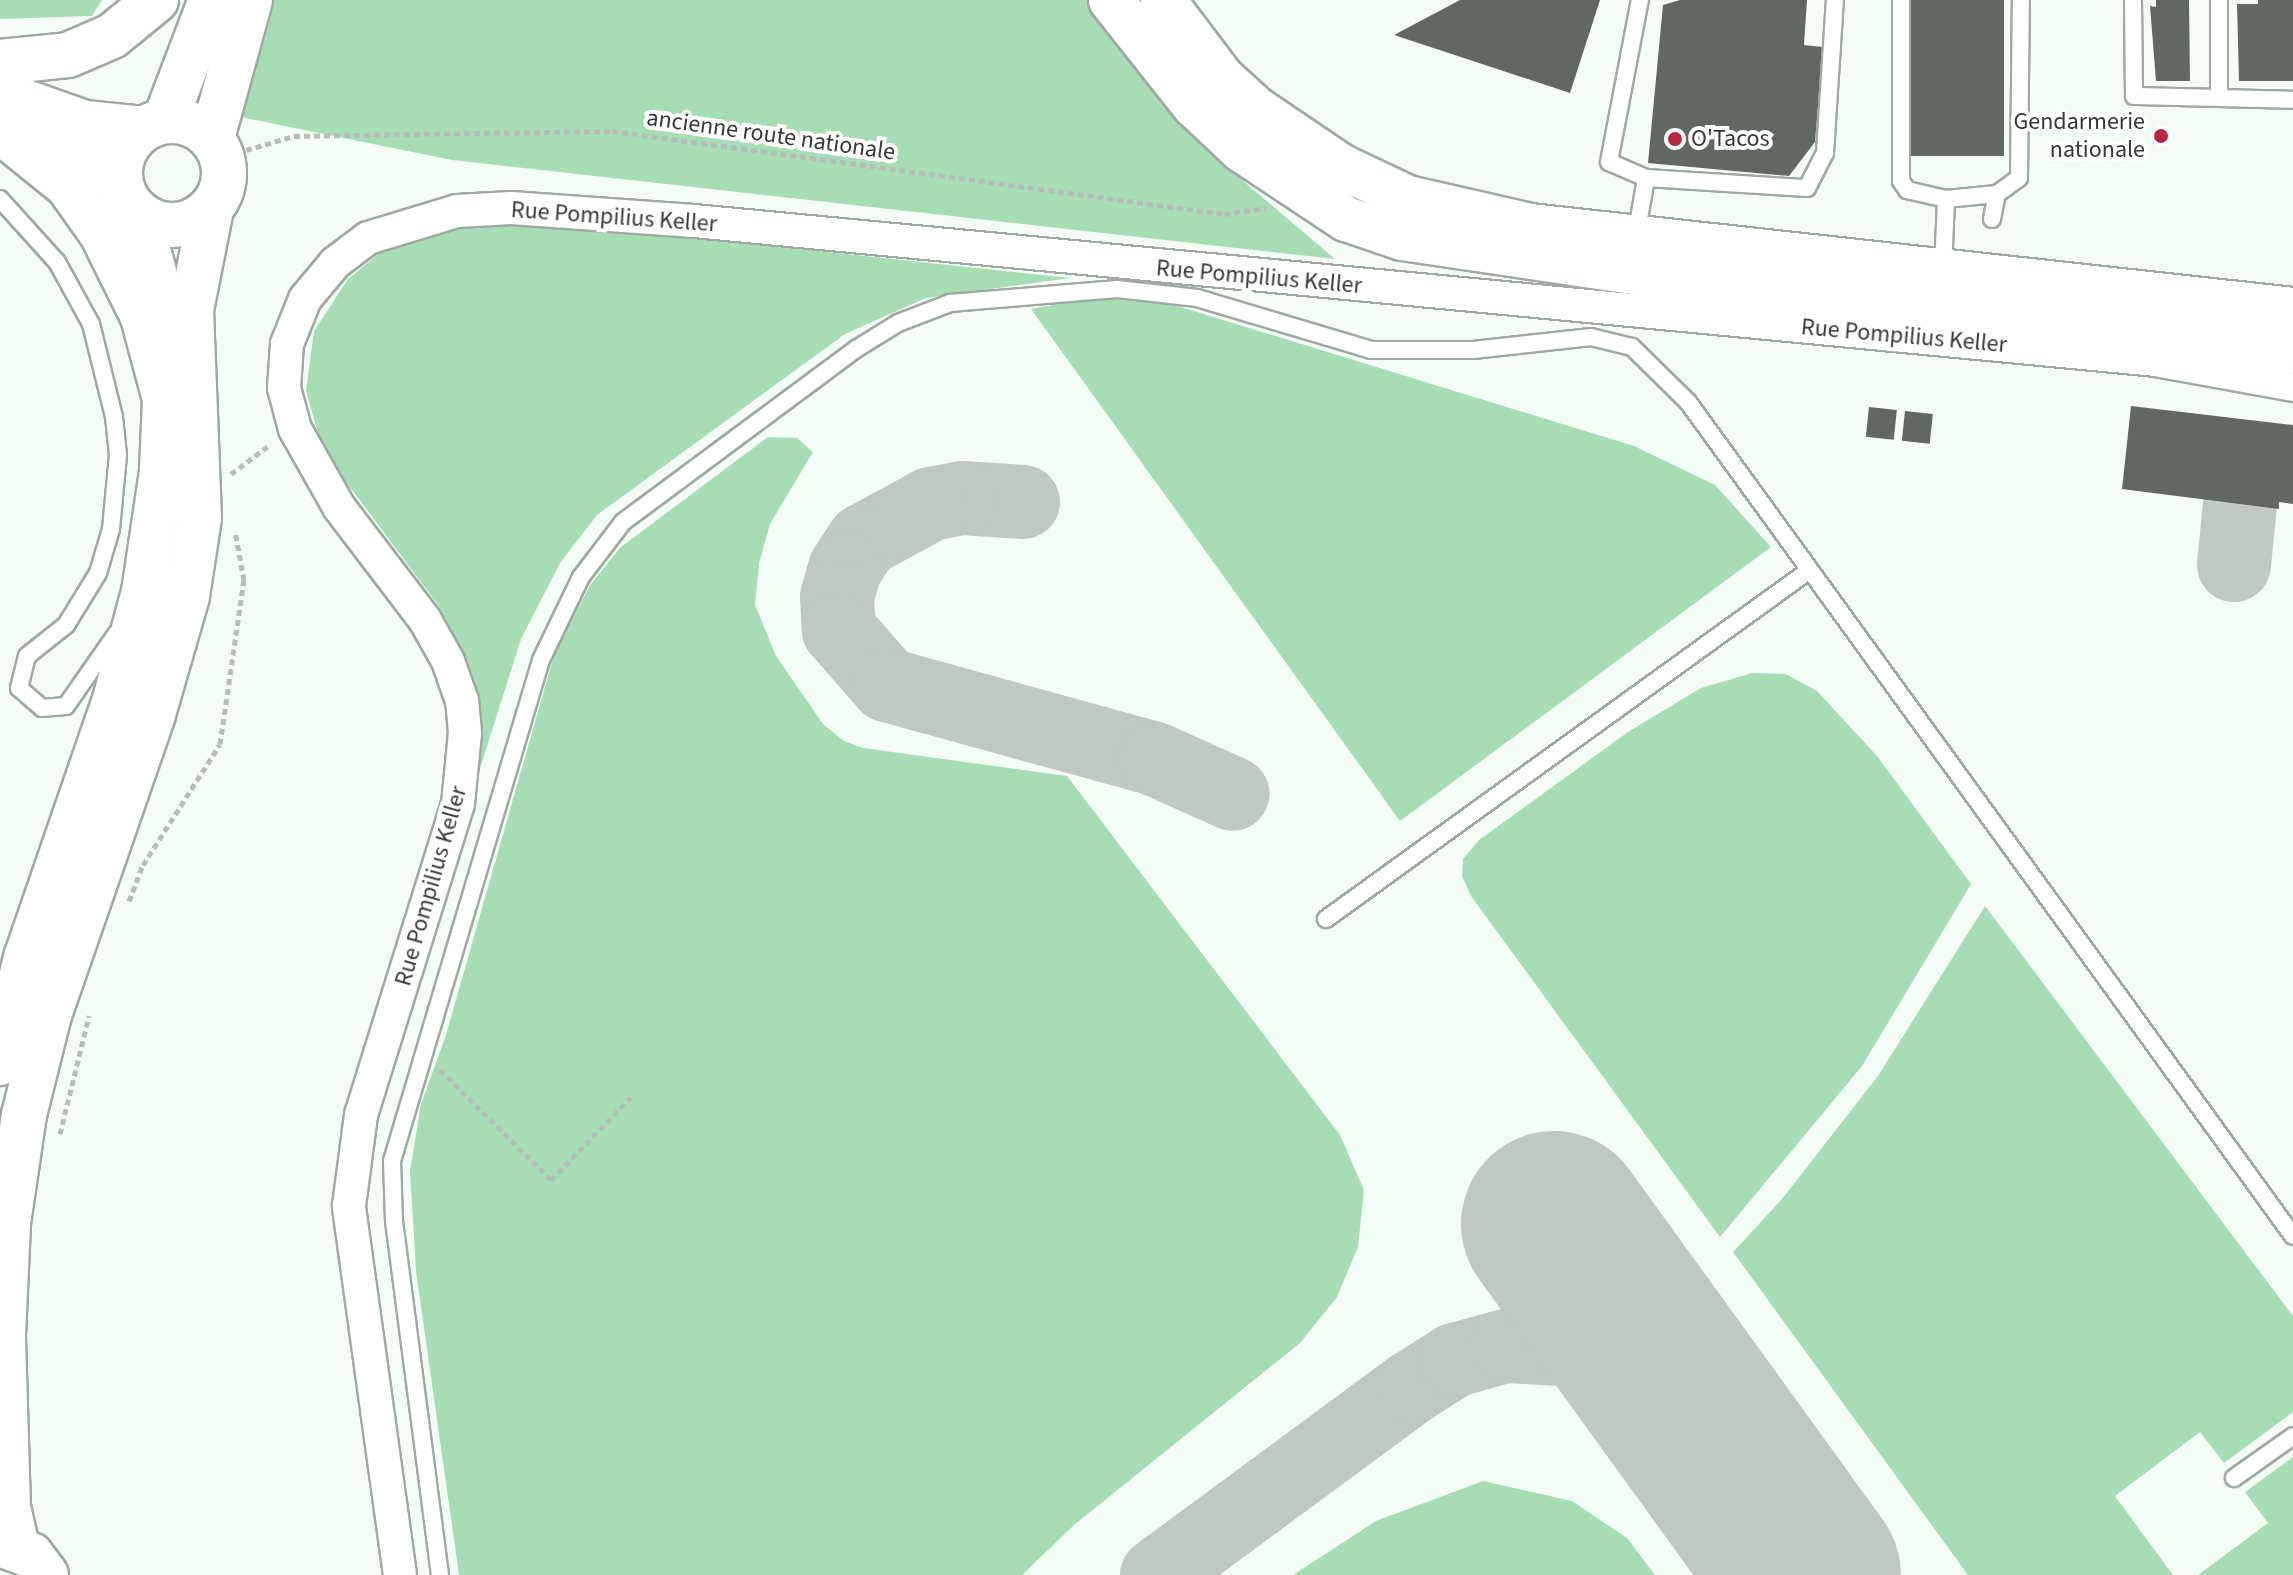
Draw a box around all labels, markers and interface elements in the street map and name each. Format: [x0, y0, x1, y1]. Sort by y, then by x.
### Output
street label: ancienne route nationale [645, 103, 897, 167]
place label: Gendarmerie nationale [2013, 108, 2145, 164]
place label: O'Tacos [1691, 125, 1770, 153]
marker: Gendarmerie nationale [2152, 127, 2170, 145]
marker: O'Tacos [1666, 130, 1684, 148]
street label: Rue Pompilius Keller [510, 195, 718, 239]
street label: Rue Pompilius Keller [1155, 254, 1363, 300]
street label: Rue Pompilius Keller [1800, 313, 2008, 359]
street label: Rue Pompilius Keller [389, 783, 473, 989]

